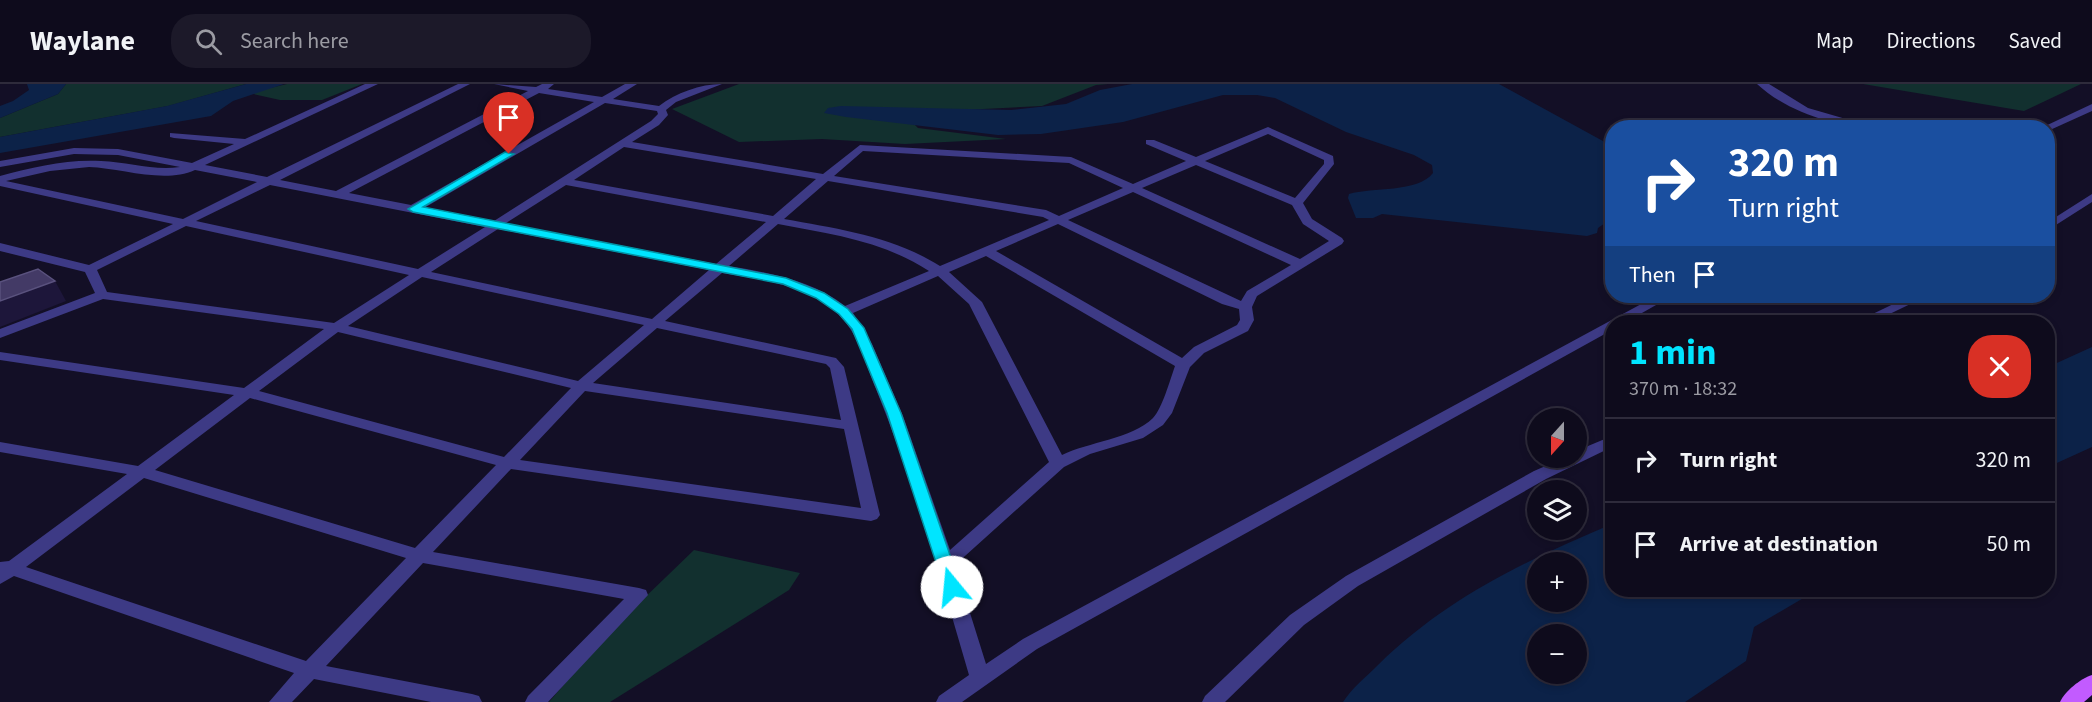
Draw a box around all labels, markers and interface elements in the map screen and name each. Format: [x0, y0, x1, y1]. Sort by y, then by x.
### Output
search box [171, 14, 591, 68]
text: Waylane [30, 21, 135, 61]
icon: search [192, 25, 225, 58]
text: Search here [240, 25, 349, 57]
text: Map [1816, 26, 1854, 56]
text: Directions [1887, 26, 1975, 56]
text: Saved [2008, 26, 2062, 56]
pin [483, 92, 534, 154]
icon: arrive [492, 101, 525, 134]
text: 320 m [1728, 133, 1839, 193]
icon: right [1629, 144, 1707, 222]
text: Turn right [1728, 189, 1839, 228]
icon: arrive [1688, 258, 1721, 291]
text: Then [1629, 259, 1676, 291]
text: 1 min [1629, 327, 1717, 378]
button: close [1968, 335, 2031, 398]
text: 370 m · 18:32 [1629, 375, 1737, 403]
north arrow [1527, 408, 1587, 468]
map controls [1527, 408, 1587, 684]
icon: right [1629, 444, 1662, 477]
text: Turn right [1680, 444, 1777, 476]
text: 320 m [1976, 444, 2031, 476]
button: layers [1527, 480, 1587, 540]
icon: arrive [1629, 528, 1662, 561]
text: Arrive at destination [1680, 528, 1878, 560]
text: 50 m [1986, 528, 2031, 560]
button: + [1527, 552, 1587, 612]
position arrow [920, 555, 984, 619]
button: − [1527, 624, 1587, 684]

